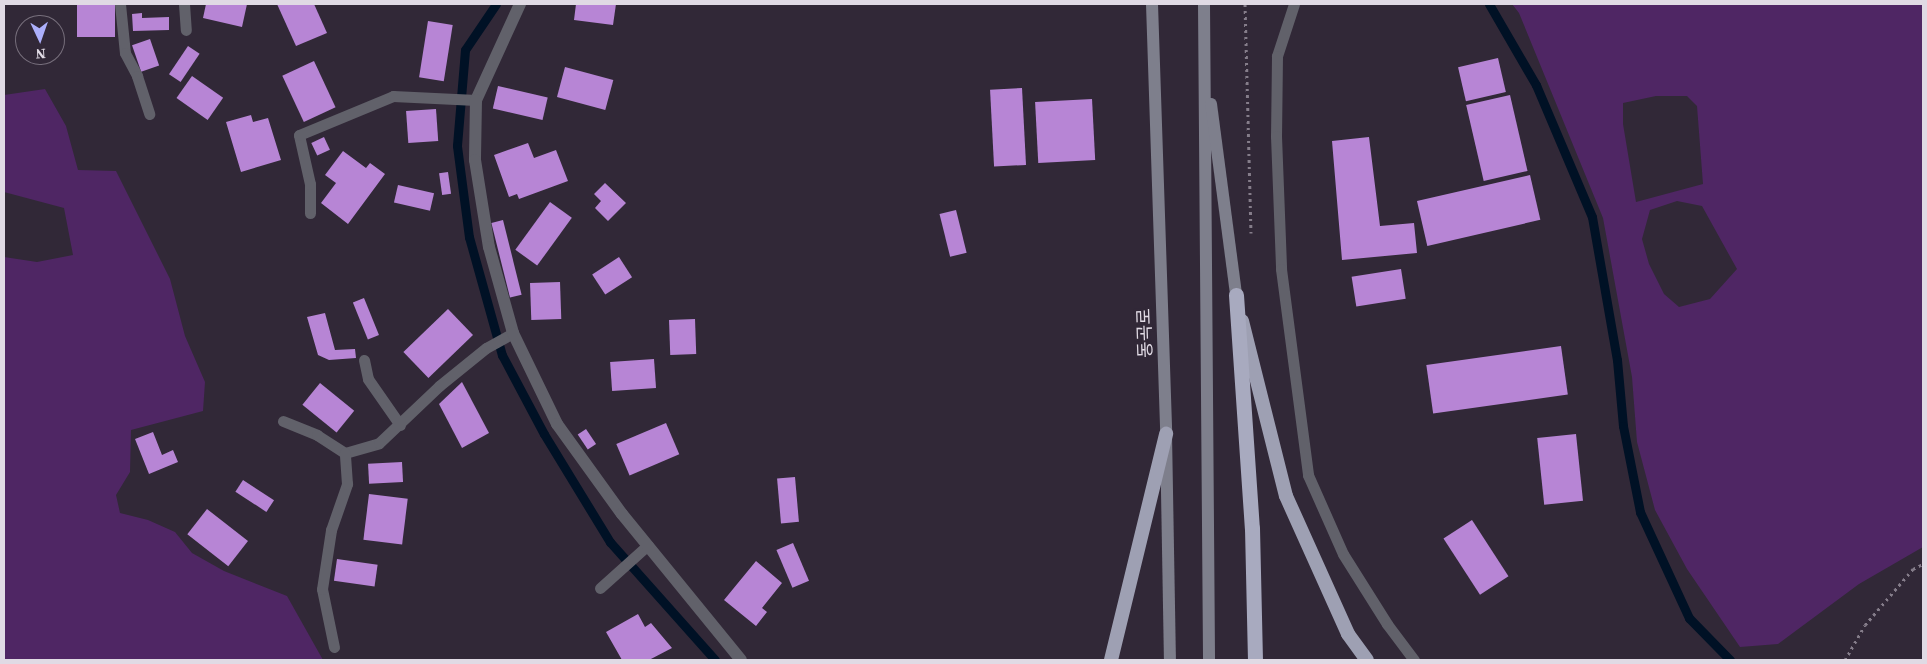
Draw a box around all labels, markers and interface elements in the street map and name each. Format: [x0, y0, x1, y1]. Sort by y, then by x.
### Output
north arrow [15, 15, 65, 65]
text: N [35, 44, 46, 64]
street label: 동곡로 [1133, 308, 1157, 358]

